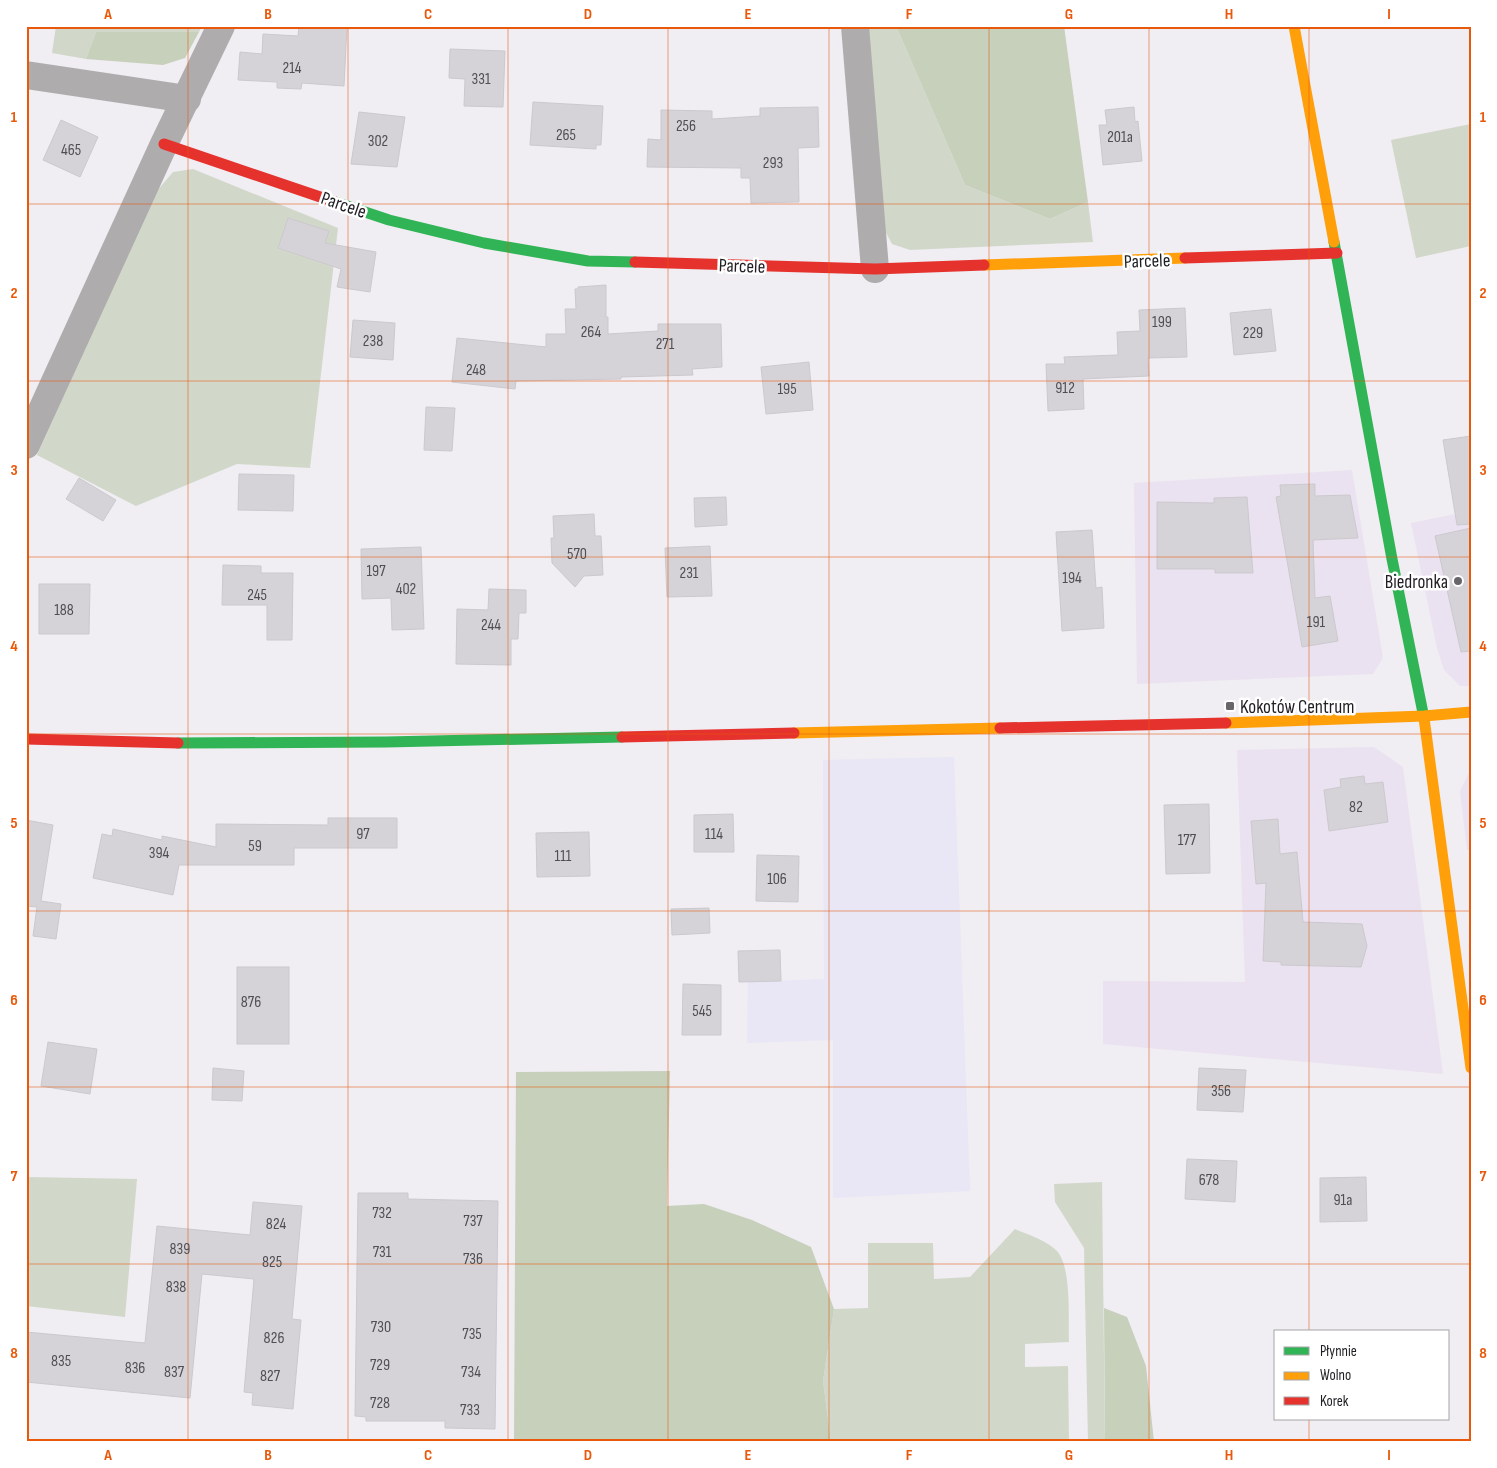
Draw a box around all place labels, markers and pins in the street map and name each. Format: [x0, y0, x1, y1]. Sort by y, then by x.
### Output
place label: Biedronka [1385, 571, 1448, 594]
marker: Biedronka [1452, 575, 1464, 587]
place label: Kokotów Centrum [1240, 696, 1354, 719]
marker: Kokotów Centrum [1224, 700, 1236, 712]

